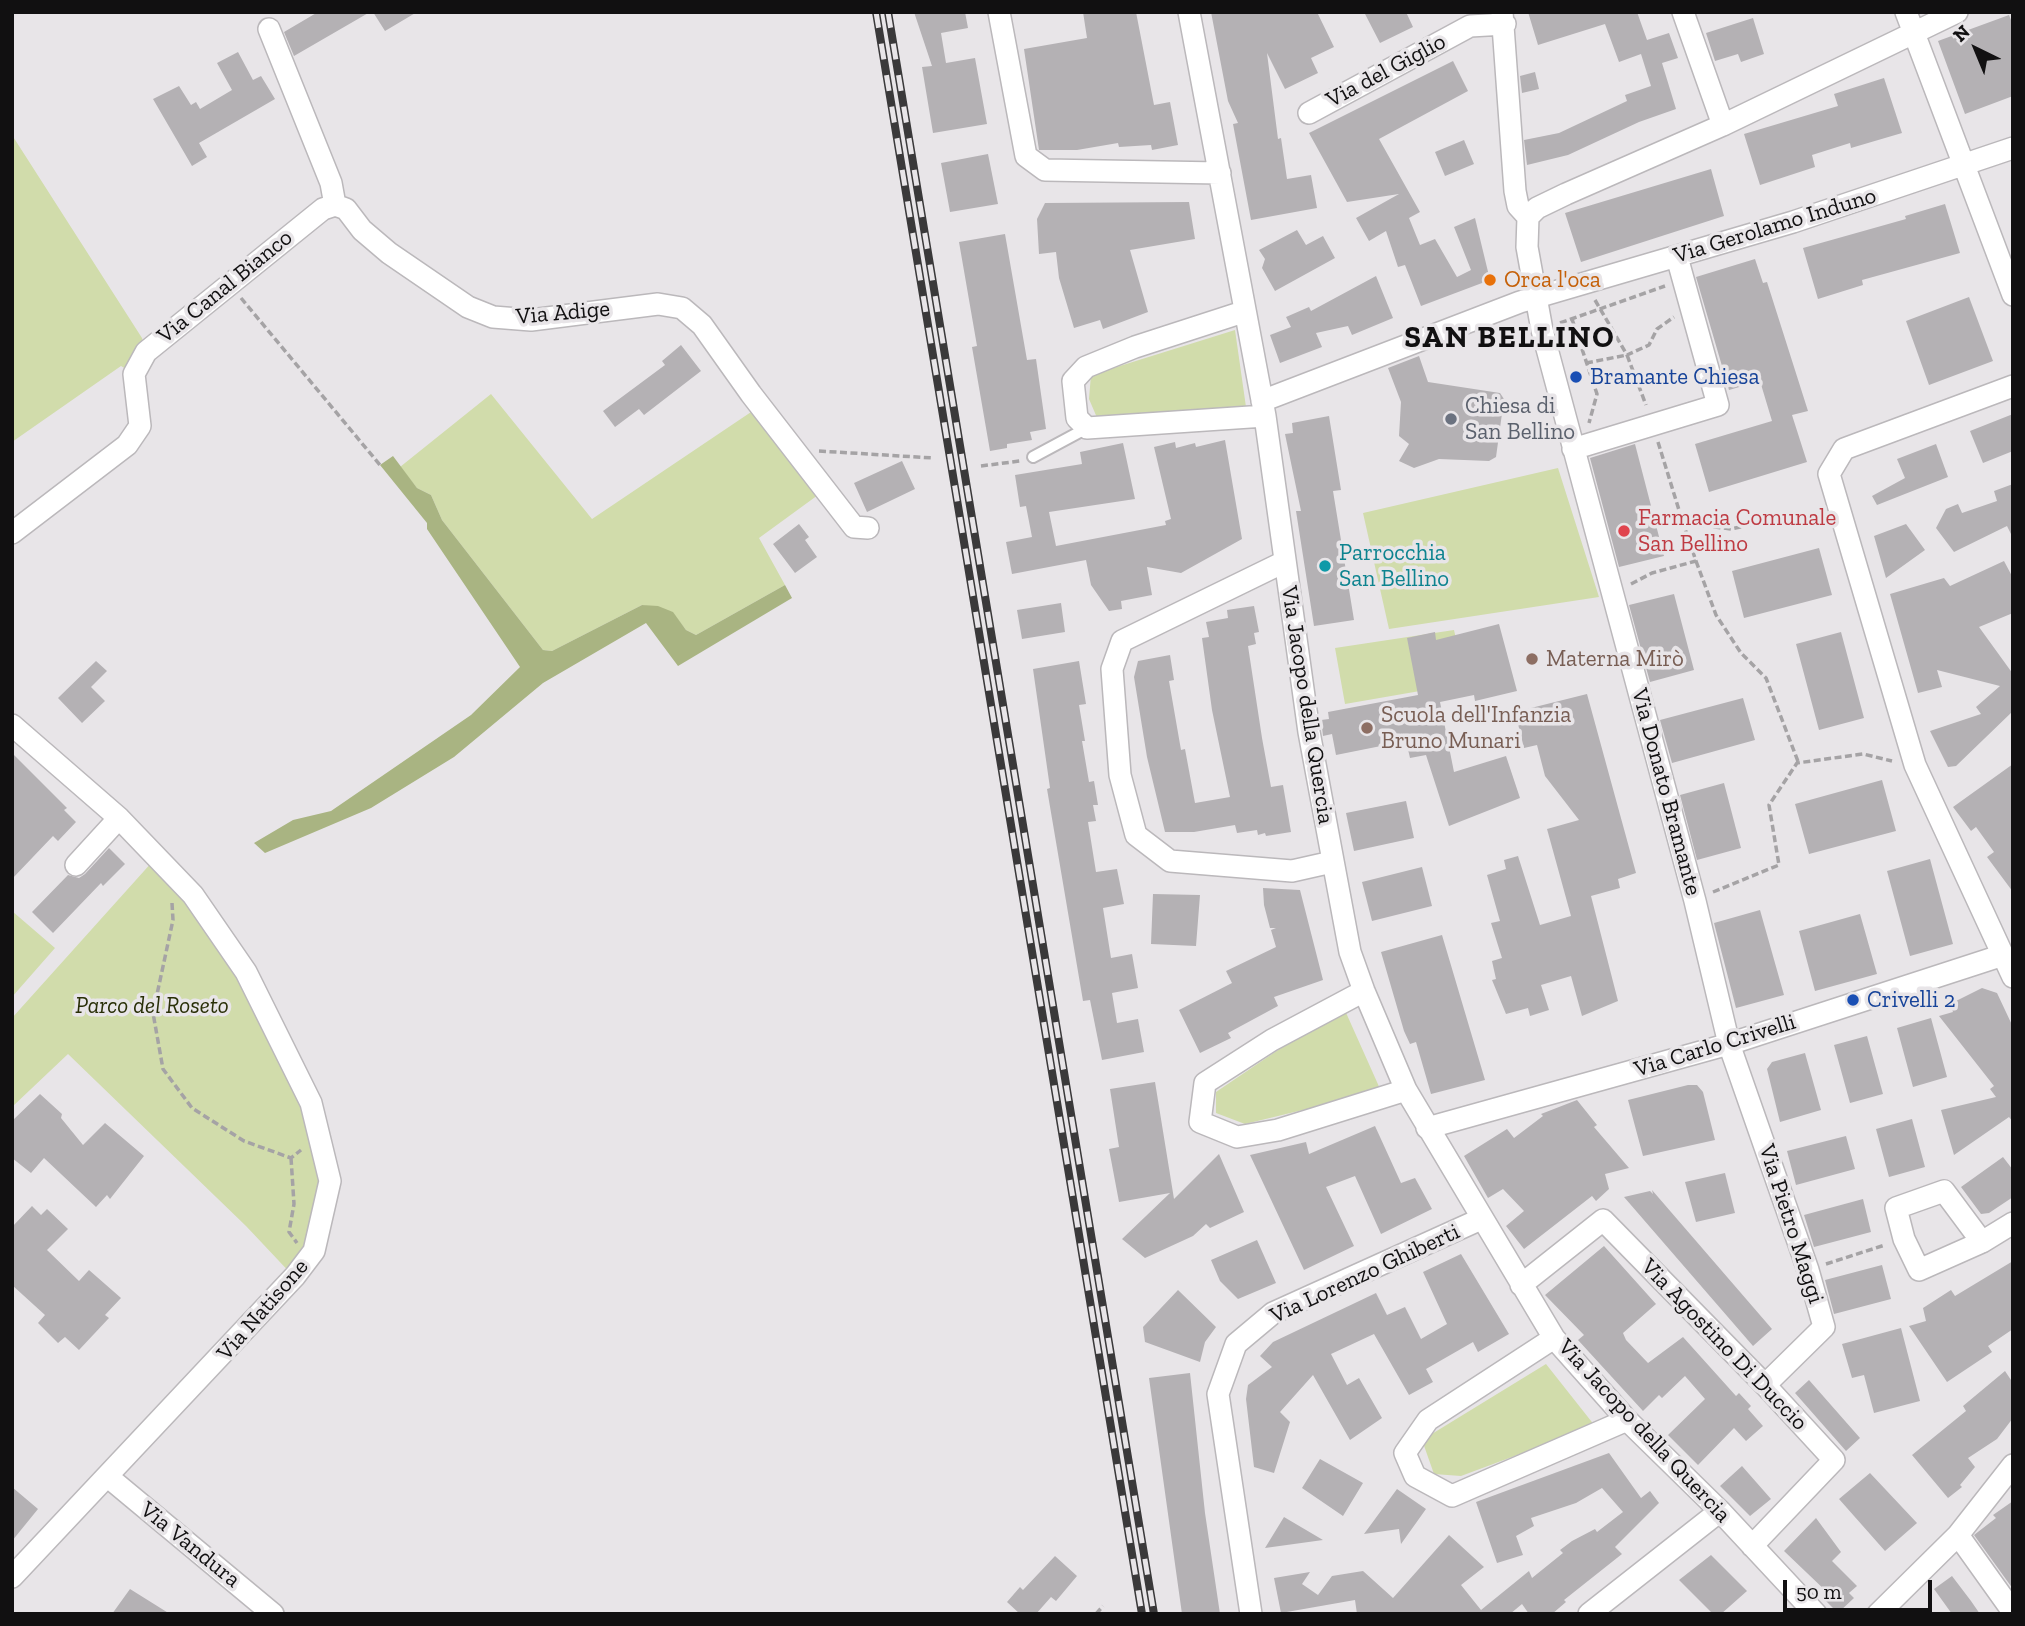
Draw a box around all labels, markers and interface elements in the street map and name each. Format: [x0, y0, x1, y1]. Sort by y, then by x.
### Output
north arrow [1941, 14, 2011, 84]
text: N [1948, 20, 1974, 47]
street label: Via del Giglio [1322, 28, 1450, 114]
street label: Via Gerolamo Induno [1670, 182, 1880, 270]
street label: Via Canal Bianco [152, 224, 298, 350]
place label: Orca l'oca [1504, 266, 1601, 294]
marker: Orca l'oca [1482, 272, 1498, 288]
street label: Via Adige [515, 295, 611, 331]
district label: SAN BELLINO [1406, 320, 1614, 356]
place label: Bramante Chiesa [1590, 363, 1760, 391]
marker: Bramante Chiesa [1568, 369, 1584, 385]
place label: Chiesa di San Bellino [1465, 392, 1575, 446]
marker: Chiesa di San Bellino [1443, 411, 1459, 427]
place label: Farmacia Comunale San Bellino [1638, 504, 1836, 558]
marker: Farmacia Comunale San Bellino [1616, 523, 1632, 539]
place label: Parrocchia San Bellino [1339, 539, 1449, 593]
marker: Parrocchia San Bellino [1317, 558, 1333, 574]
street label: Via Jacopo della Quercia [1275, 584, 1339, 826]
place label: Materna Mirò [1546, 645, 1684, 673]
marker: Materna Mirò [1524, 651, 1540, 667]
street label: Via Donato Bramante [1625, 685, 1707, 899]
place label: Scuola dell'Infanzia Bruno Munari [1381, 701, 1571, 755]
marker: Scuola dell'Infanzia Bruno Munari [1359, 720, 1375, 736]
place label: Crivelli 2 [1867, 986, 1956, 1014]
park label: Parco del Roseto [75, 992, 229, 1020]
marker: Crivelli 2 [1845, 992, 1861, 1008]
street label: Via Carlo Crivelli [1631, 1008, 1799, 1084]
street label: Via Pietro Maggi [1752, 1141, 1830, 1307]
street label: Via Lorenzo Ghiberti [1266, 1218, 1464, 1330]
street label: Via Agostino Di Duccio [1635, 1253, 1813, 1437]
street label: Via Natisone [211, 1254, 315, 1366]
street label: Via Jacopo della Quercia [1552, 1334, 1736, 1528]
street label: Via Vandura [134, 1496, 246, 1594]
scale bar [1787, 1566, 1936, 1610]
text: 50 m [1796, 1579, 1842, 1604]

